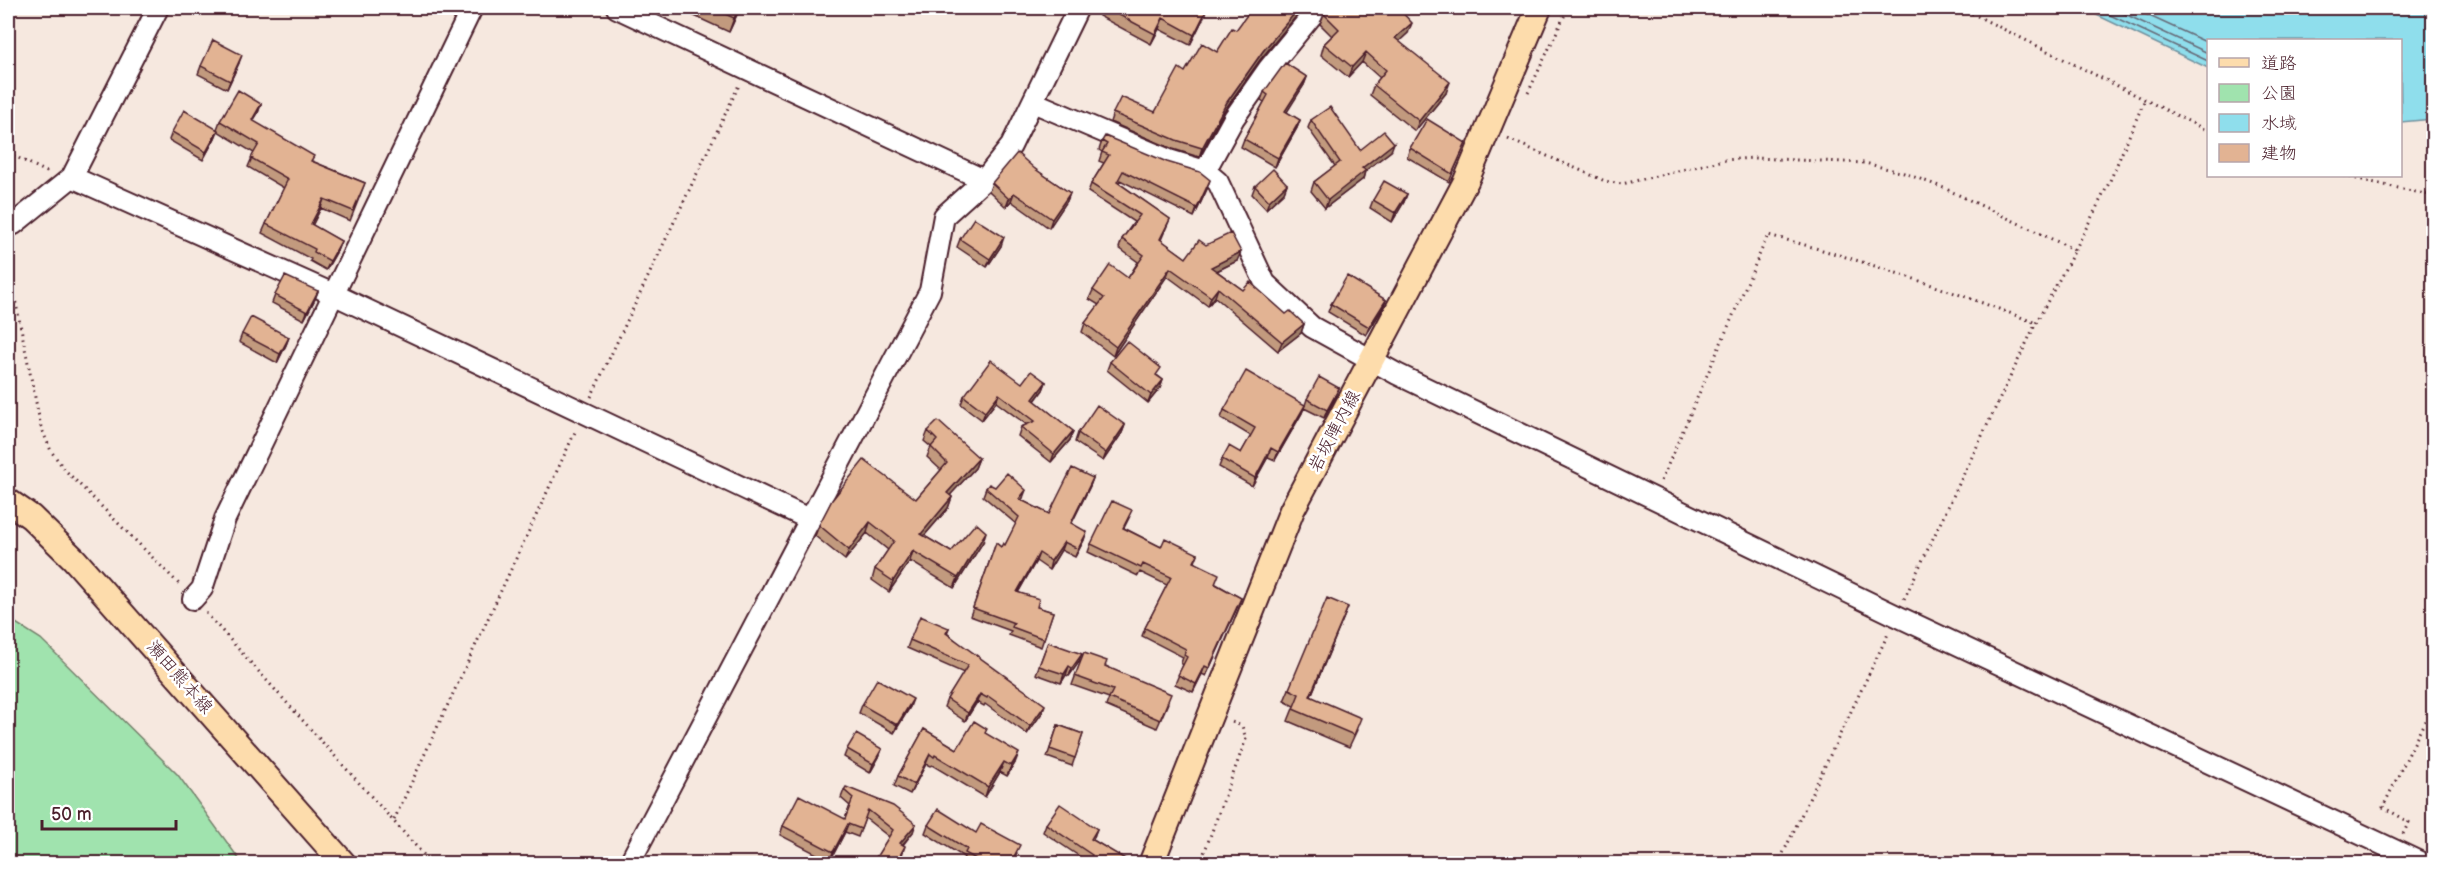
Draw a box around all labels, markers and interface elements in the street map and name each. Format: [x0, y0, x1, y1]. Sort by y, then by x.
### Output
legend [2207, 39, 2402, 177]
text: 道路 [2261, 53, 2297, 74]
text: 公園 [2261, 83, 2297, 104]
text: 水域 [2261, 113, 2297, 134]
text: 建物 [2261, 143, 2297, 164]
street label: 岩坂陣内線 [1304, 387, 1365, 476]
street label: 瀬田熊本線 [142, 636, 217, 718]
scale bar [42, 793, 176, 831]
text: 50 m [51, 804, 92, 825]

